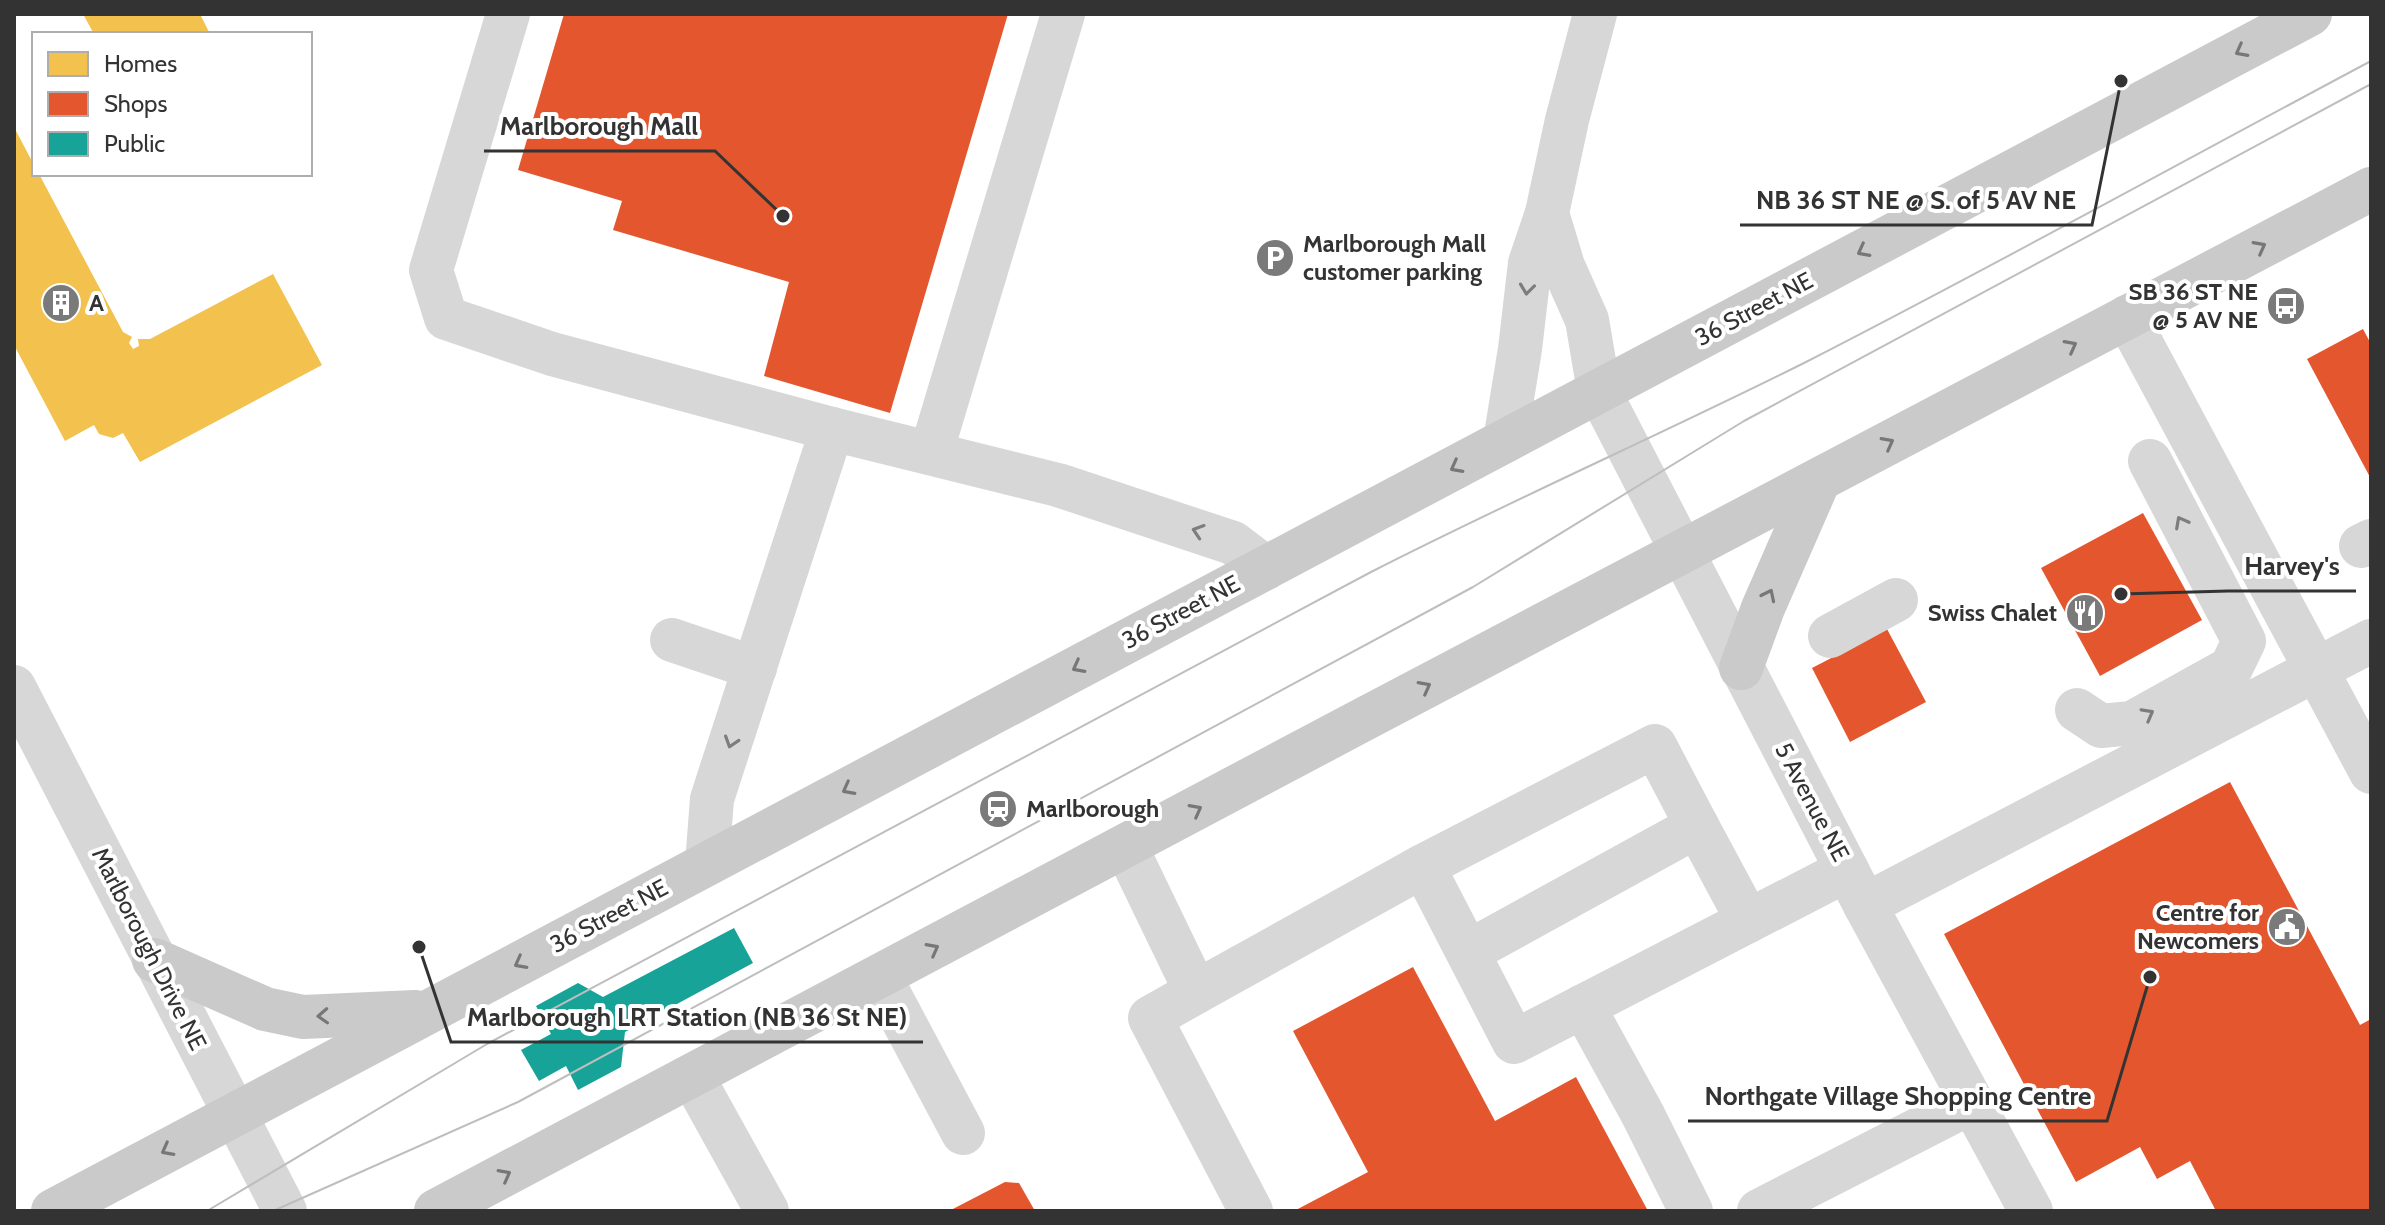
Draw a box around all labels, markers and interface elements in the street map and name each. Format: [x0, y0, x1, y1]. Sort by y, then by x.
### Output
legend [32, 32, 312, 176]
one-way arrow [2234, 41, 2249, 56]
text: Homes [104, 49, 177, 78]
text: Shops [104, 89, 167, 118]
callout: Marlborough Mall [484, 101, 715, 151]
text: Marlborough Mall [500, 110, 698, 142]
text: Public [104, 129, 165, 158]
callout: NB 36 ST NE @ S. of 5 AV NE [1740, 175, 2092, 225]
text: NB 36 ST NE @ S. of 5 AV NE [1756, 184, 2076, 216]
place label: Marlborough Mall customer parking [1303, 229, 1486, 286]
parking icon: Marlborough Mall customer parking [1254, 237, 1296, 279]
one-way arrow [1857, 241, 1871, 257]
one-way arrow [2251, 241, 2266, 256]
street label: 36 Street NE [1690, 265, 1818, 352]
place label: SB 36 ST NE @ 5 AV NE [2129, 277, 2258, 334]
building icon: A [40, 282, 82, 324]
one-way arrow [1519, 282, 1536, 295]
bus stop icon: SB 36 ST NE @ 5 AV NE [2265, 285, 2307, 327]
place label: A [89, 288, 104, 317]
one-way arrow [2062, 341, 2077, 356]
one-way arrow [1879, 438, 1894, 453]
one-way arrow [1450, 457, 1465, 472]
one-way arrow [2176, 515, 2191, 530]
one-way arrow [1192, 524, 1205, 540]
callout: Harvey's [2228, 541, 2356, 591]
text: Harvey's [2244, 550, 2340, 582]
street label: 36 Street NE [1117, 568, 1245, 655]
one-way arrow [1760, 589, 1776, 603]
restaurant icon: Swiss Chalet [2064, 592, 2106, 634]
place label: Swiss Chalet [1928, 598, 2057, 627]
one-way arrow [1072, 657, 1087, 673]
one-way arrow [1417, 682, 1432, 697]
one-way arrow [2139, 708, 2153, 724]
one-way arrow [724, 734, 740, 748]
street label: 5 Avenue NE [1769, 738, 1856, 866]
one-way arrow [842, 779, 857, 794]
station icon: Marlborough [977, 788, 1019, 830]
place label: Marlborough [1026, 794, 1159, 823]
one-way arrow [1188, 805, 1202, 820]
street label: Marlborough Drive NE [86, 843, 213, 1055]
street label: 36 Street NE [545, 872, 673, 959]
place label: Centre for Newcomers [2137, 898, 2259, 955]
public building icon: Centre for Newcomers [2266, 906, 2308, 948]
one-way arrow [925, 943, 939, 958]
one-way arrow [514, 953, 528, 969]
callout: Marlborough LRT Station (NB 36 St NE) [451, 992, 923, 1042]
text: Marlborough LRT Station (NB 36 St NE) [467, 1001, 907, 1033]
one-way arrow [316, 1007, 329, 1024]
callout: Northgate Village Shopping Centre [1688, 1071, 2107, 1121]
text: Northgate Village Shopping Centre [1705, 1080, 2091, 1112]
one-way arrow [161, 1141, 175, 1156]
one-way arrow [497, 1169, 511, 1184]

